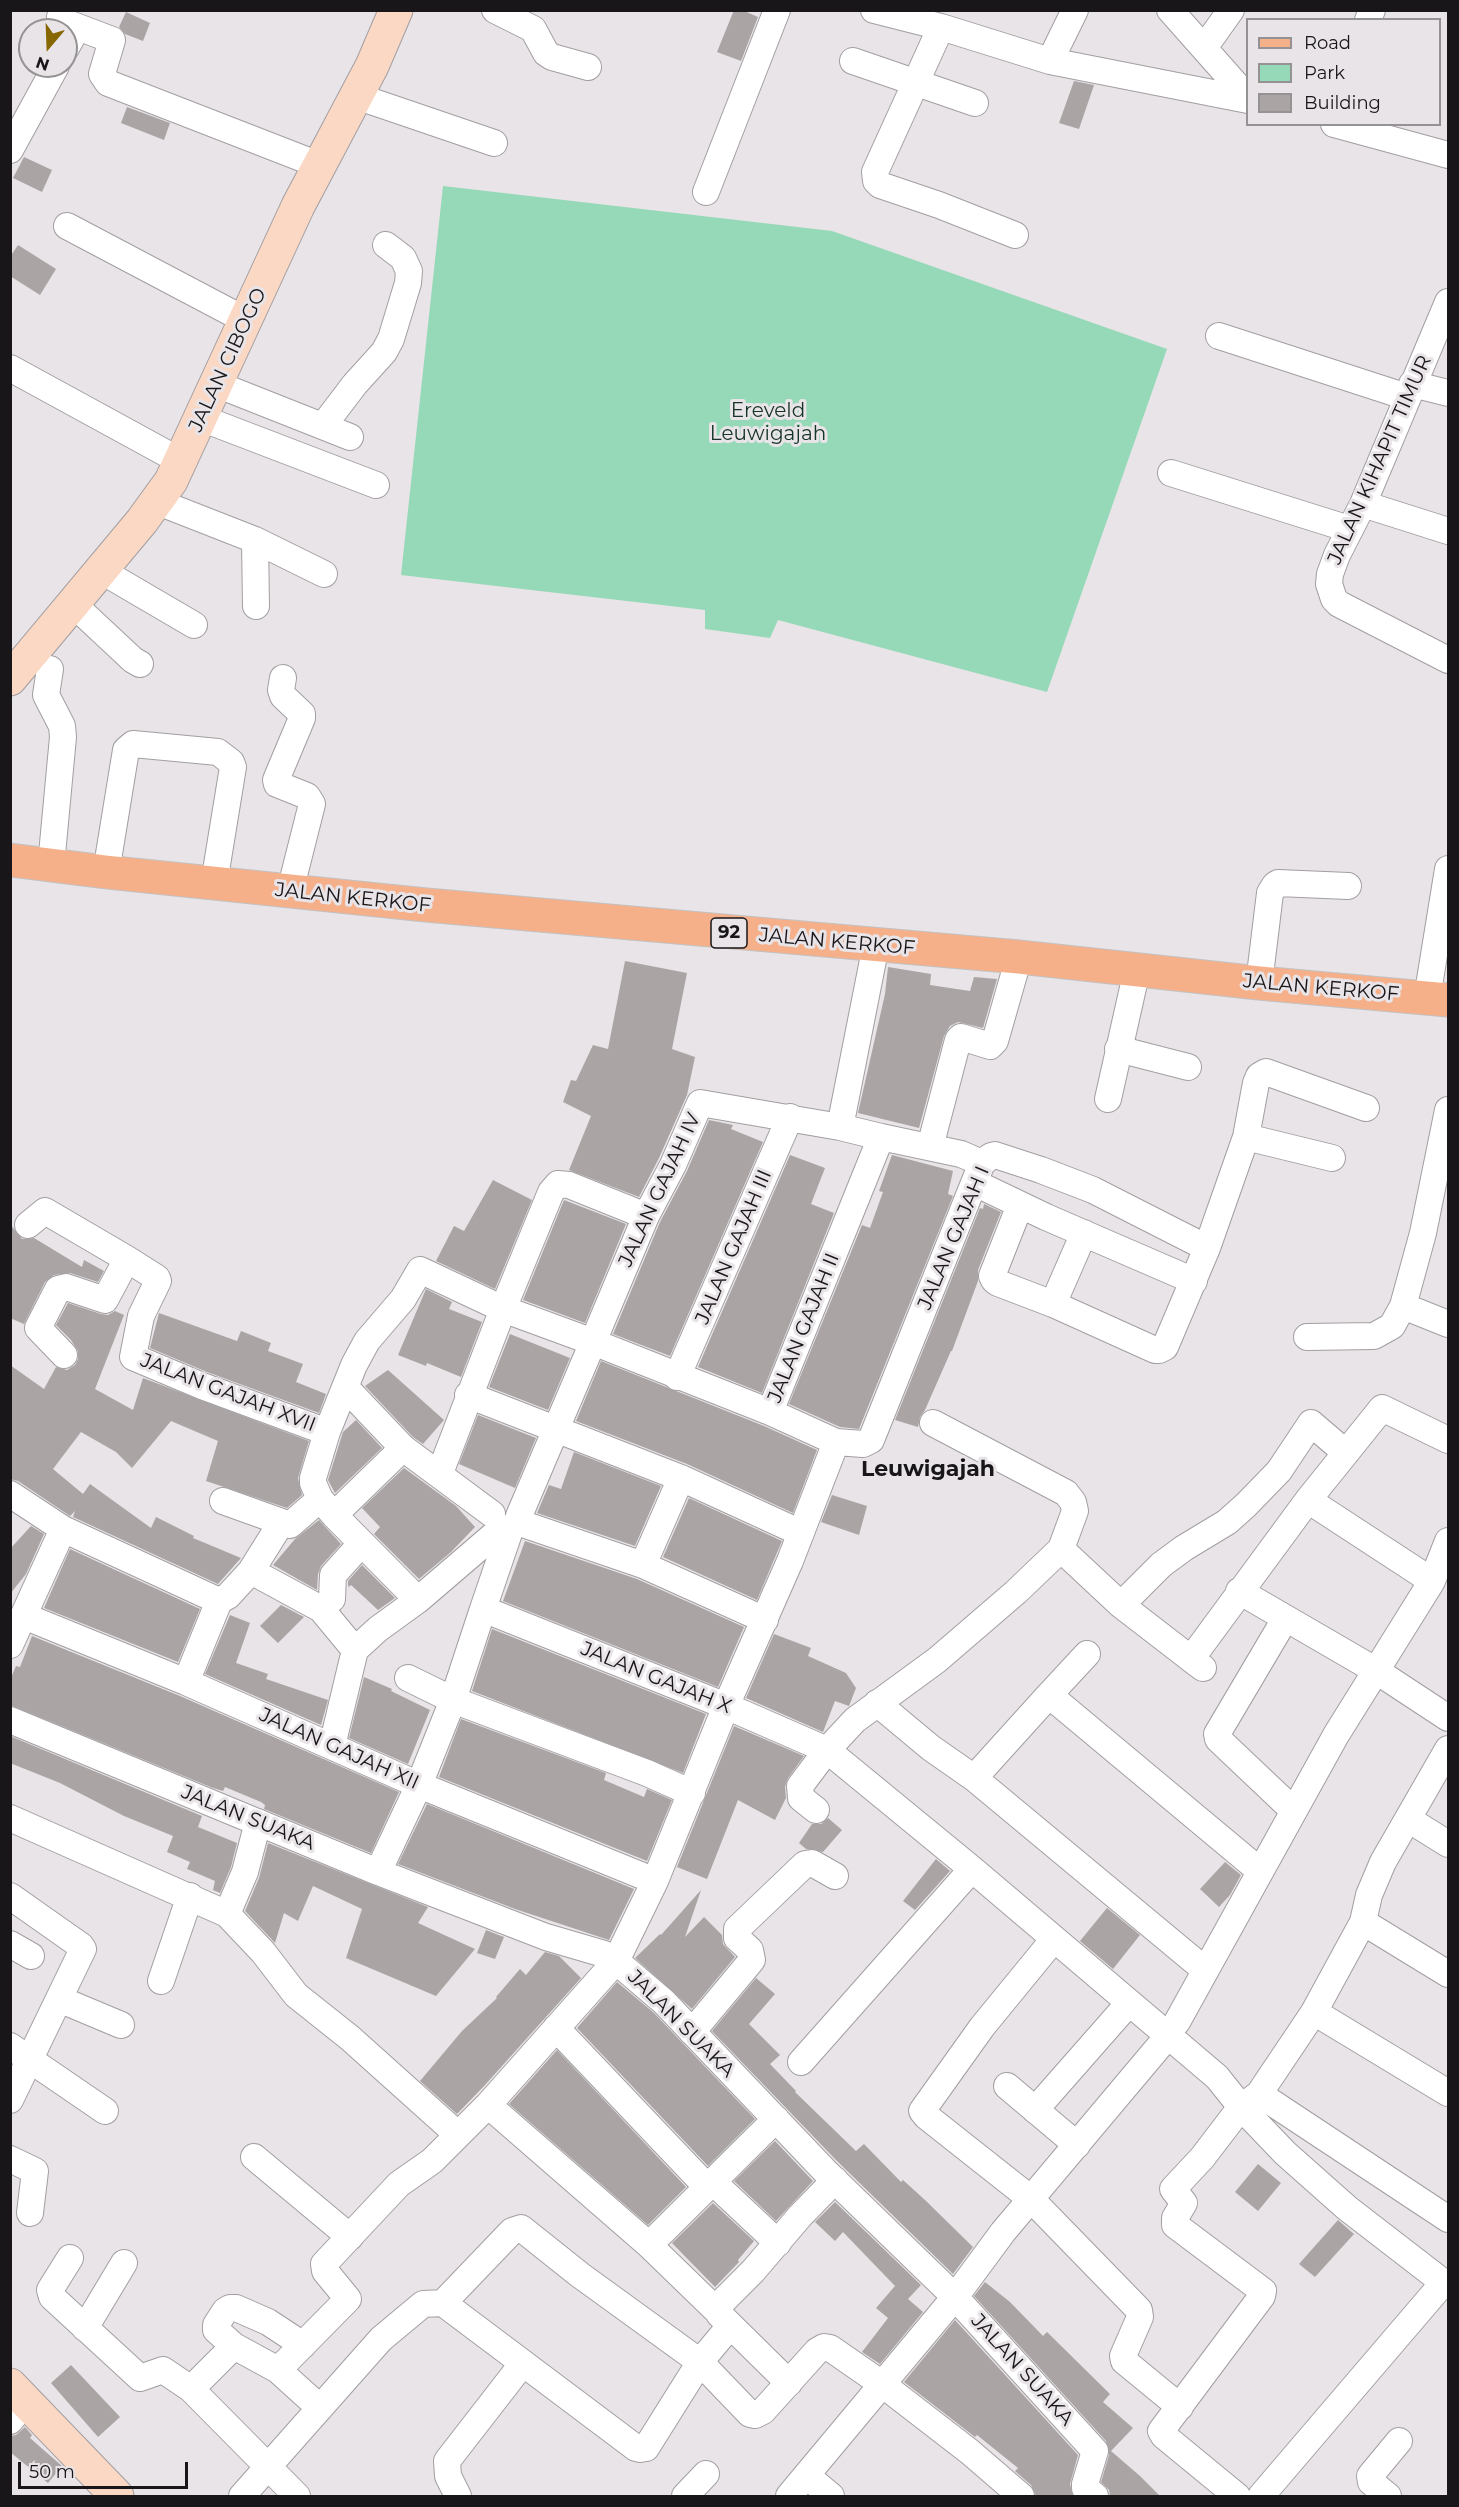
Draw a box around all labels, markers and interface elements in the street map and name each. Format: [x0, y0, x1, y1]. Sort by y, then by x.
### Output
north arrow [18, 18, 78, 78]
legend [1246, 18, 1441, 126]
text: Road [1304, 32, 1351, 54]
text: N [33, 53, 52, 75]
text: Park [1304, 62, 1345, 84]
text: Building [1304, 92, 1381, 114]
street label: JALAN CIBOGO [184, 284, 272, 436]
street label: JALAN KIHAPIT TIMUR [1323, 352, 1437, 568]
park label: Ereveld Leuwigajah [710, 399, 826, 446]
street label: JALAN KERKOF [274, 878, 432, 918]
road number: 92 [711, 918, 747, 948]
street label: JALAN KERKOF [758, 923, 916, 961]
street label: JALAN KERKOF [1242, 969, 1400, 1007]
street label: JALAN GAJAH IV [614, 1109, 706, 1271]
street label: JALAN GAJAH I [913, 1163, 995, 1313]
street label: JALAN GAJAH III [691, 1166, 777, 1328]
street label: JALAN GAJAH II [763, 1250, 845, 1406]
street label: JALAN GAJAH XVII [137, 1349, 319, 1437]
district label: Leuwigajah [861, 1457, 995, 1483]
street label: JALAN GAJAH X [577, 1637, 735, 1719]
street label: JALAN GAJAH XII [255, 1703, 423, 1795]
street label: JALAN SUAKA [178, 1780, 318, 1856]
street label: JALAN SUAKA [622, 1965, 740, 2083]
street label: JALAN SUAKA [966, 2309, 1078, 2431]
scale bar [21, 2450, 190, 2488]
text: 50 m [29, 2461, 75, 2483]

